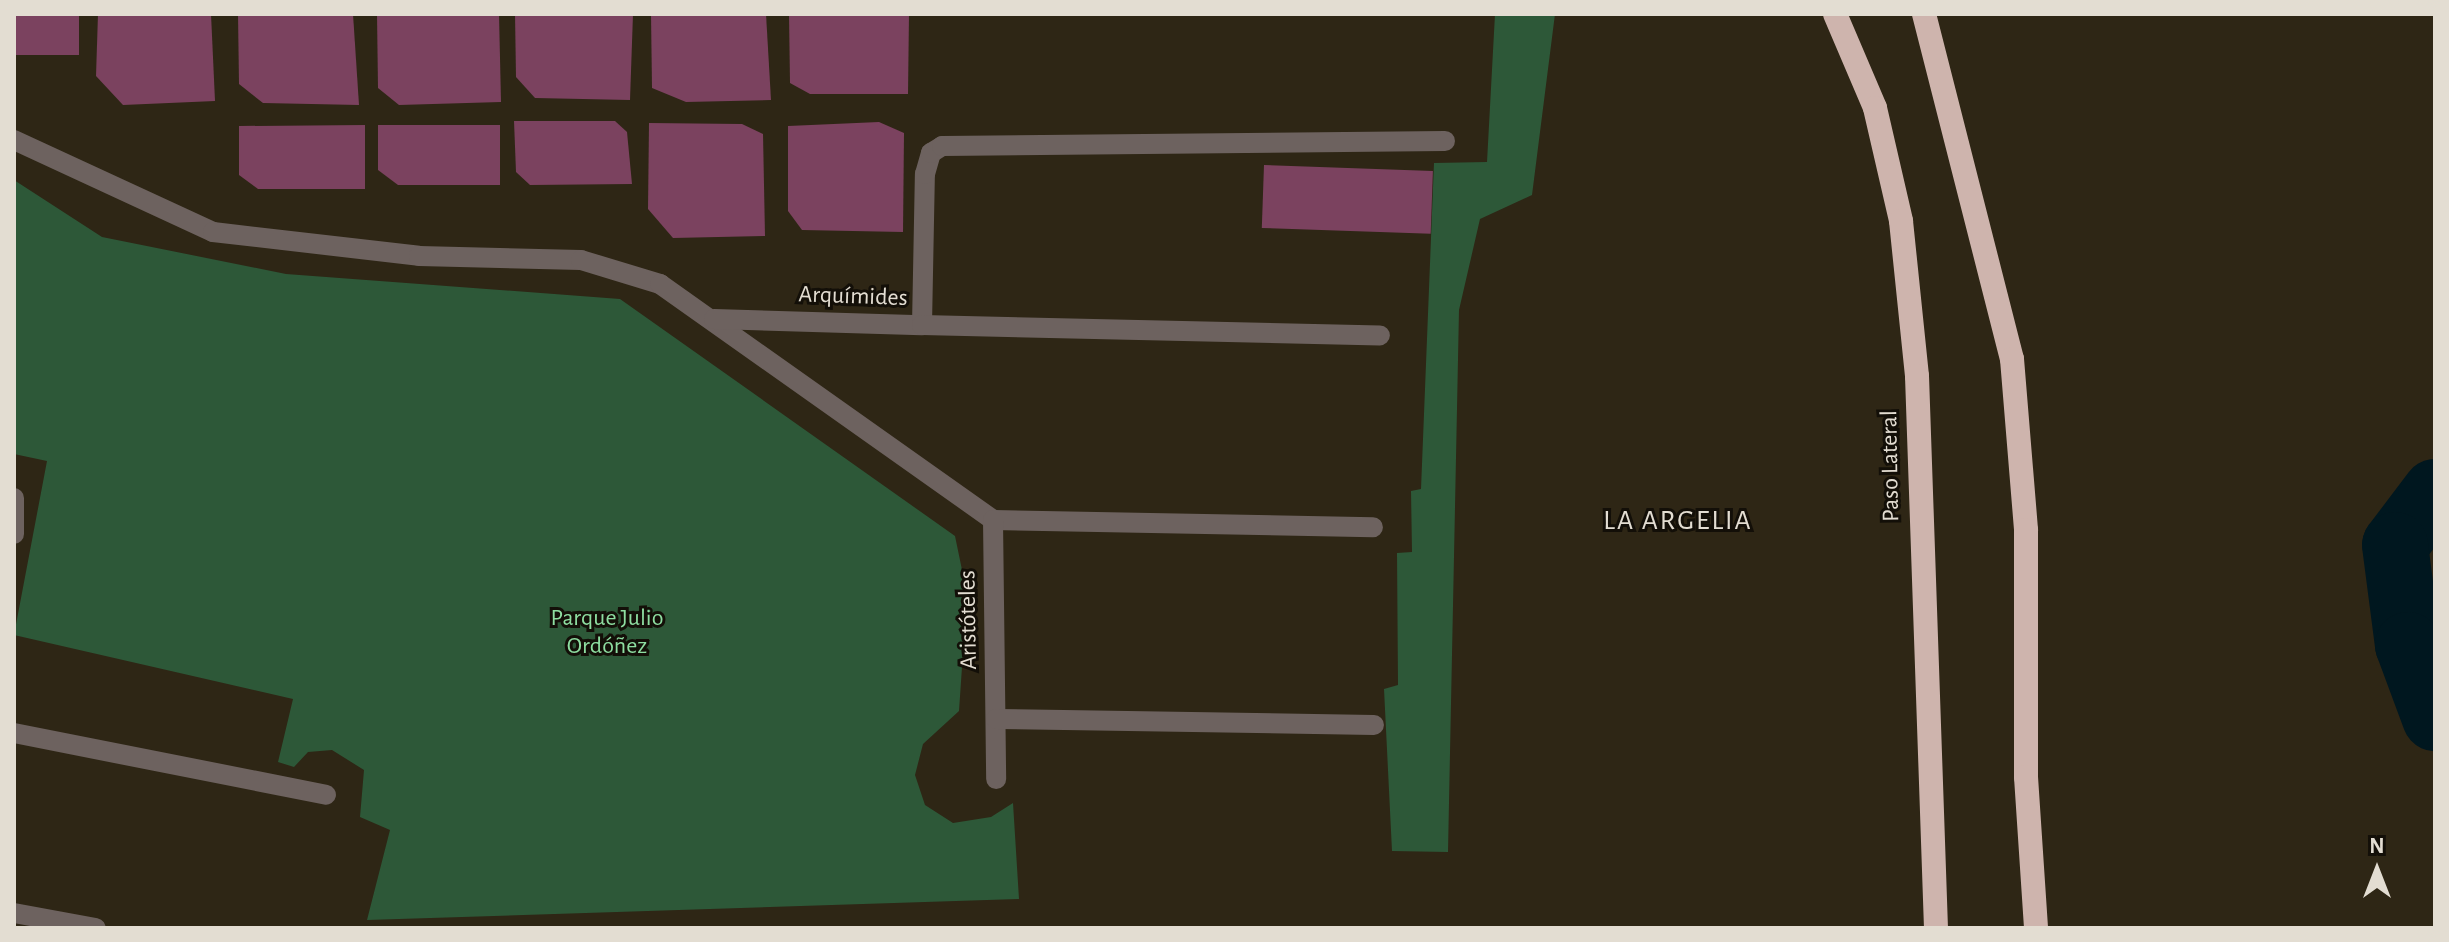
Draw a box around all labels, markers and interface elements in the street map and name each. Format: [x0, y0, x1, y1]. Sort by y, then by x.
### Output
street label: Arquímides [798, 281, 908, 313]
street label: Paso Lateral [1876, 410, 1906, 522]
district label: LA ARGELIA [1603, 504, 1753, 538]
street label: Aristóteles [954, 570, 984, 670]
park label: Parque Julio Ordóñez [551, 605, 663, 661]
north arrow [2337, 830, 2417, 910]
text: N [2369, 835, 2385, 857]

